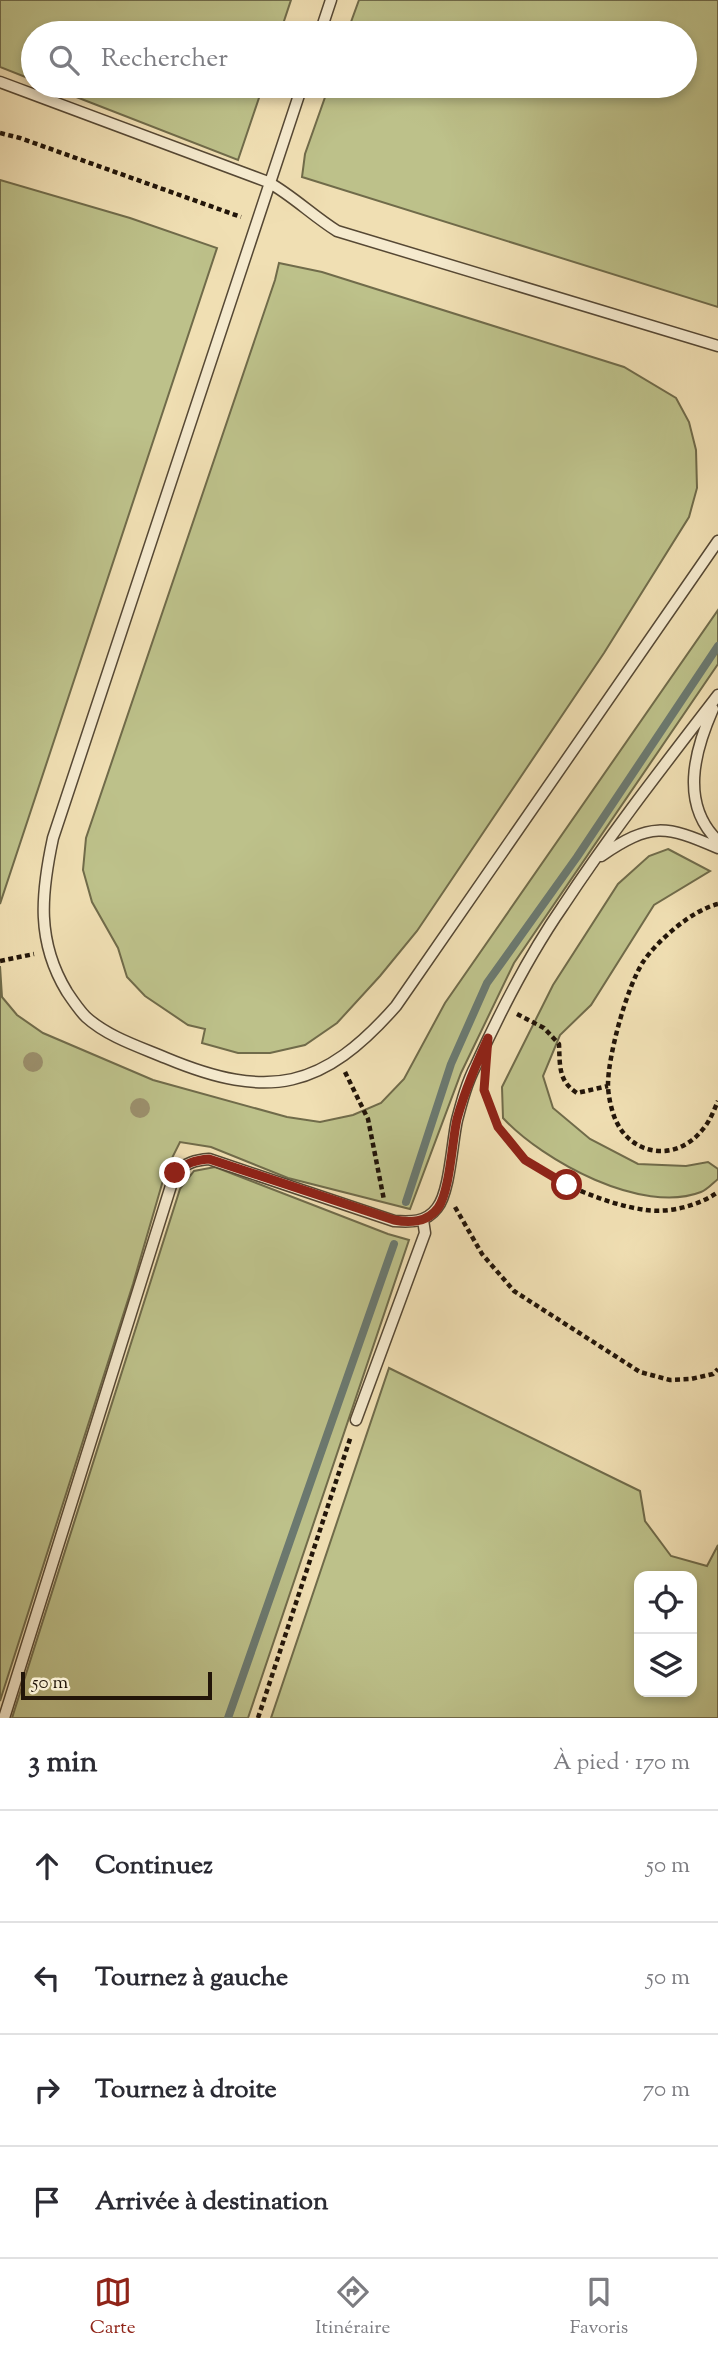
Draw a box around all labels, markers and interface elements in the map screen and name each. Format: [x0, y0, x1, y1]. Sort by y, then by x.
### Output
search box [21, 21, 697, 98]
icon: search [45, 41, 83, 79]
text: Rechercher [101, 41, 228, 78]
route end [159, 1157, 190, 1188]
route start [551, 1169, 582, 1200]
map controls [634, 1571, 697, 1697]
button: locate [634, 1571, 697, 1634]
button: layers [634, 1634, 697, 1697]
scale bar [21, 1669, 212, 1701]
text: 50 m [32, 1670, 68, 1697]
text: 3 min [28, 1742, 98, 1785]
text: À pied · 170 m [553, 1747, 690, 1780]
icon: ahead [28, 1847, 66, 1885]
text: Continuez [95, 1848, 213, 1885]
text: 50 m [646, 1850, 690, 1883]
icon: left [28, 1959, 66, 1997]
text: Tournez à gauche [95, 1960, 288, 1997]
text: 50 m [646, 1962, 690, 1995]
icon: right [28, 2071, 66, 2109]
text: Tournez à droite [95, 2072, 277, 2109]
text: 70 m [643, 2074, 690, 2107]
icon: arrive [28, 2183, 66, 2221]
text: Arrivée à destination [95, 2184, 328, 2221]
tab: Carte [90, 2273, 136, 2342]
tab: Itinéraire [315, 2273, 390, 2342]
tab: Favoris [570, 2273, 628, 2342]

